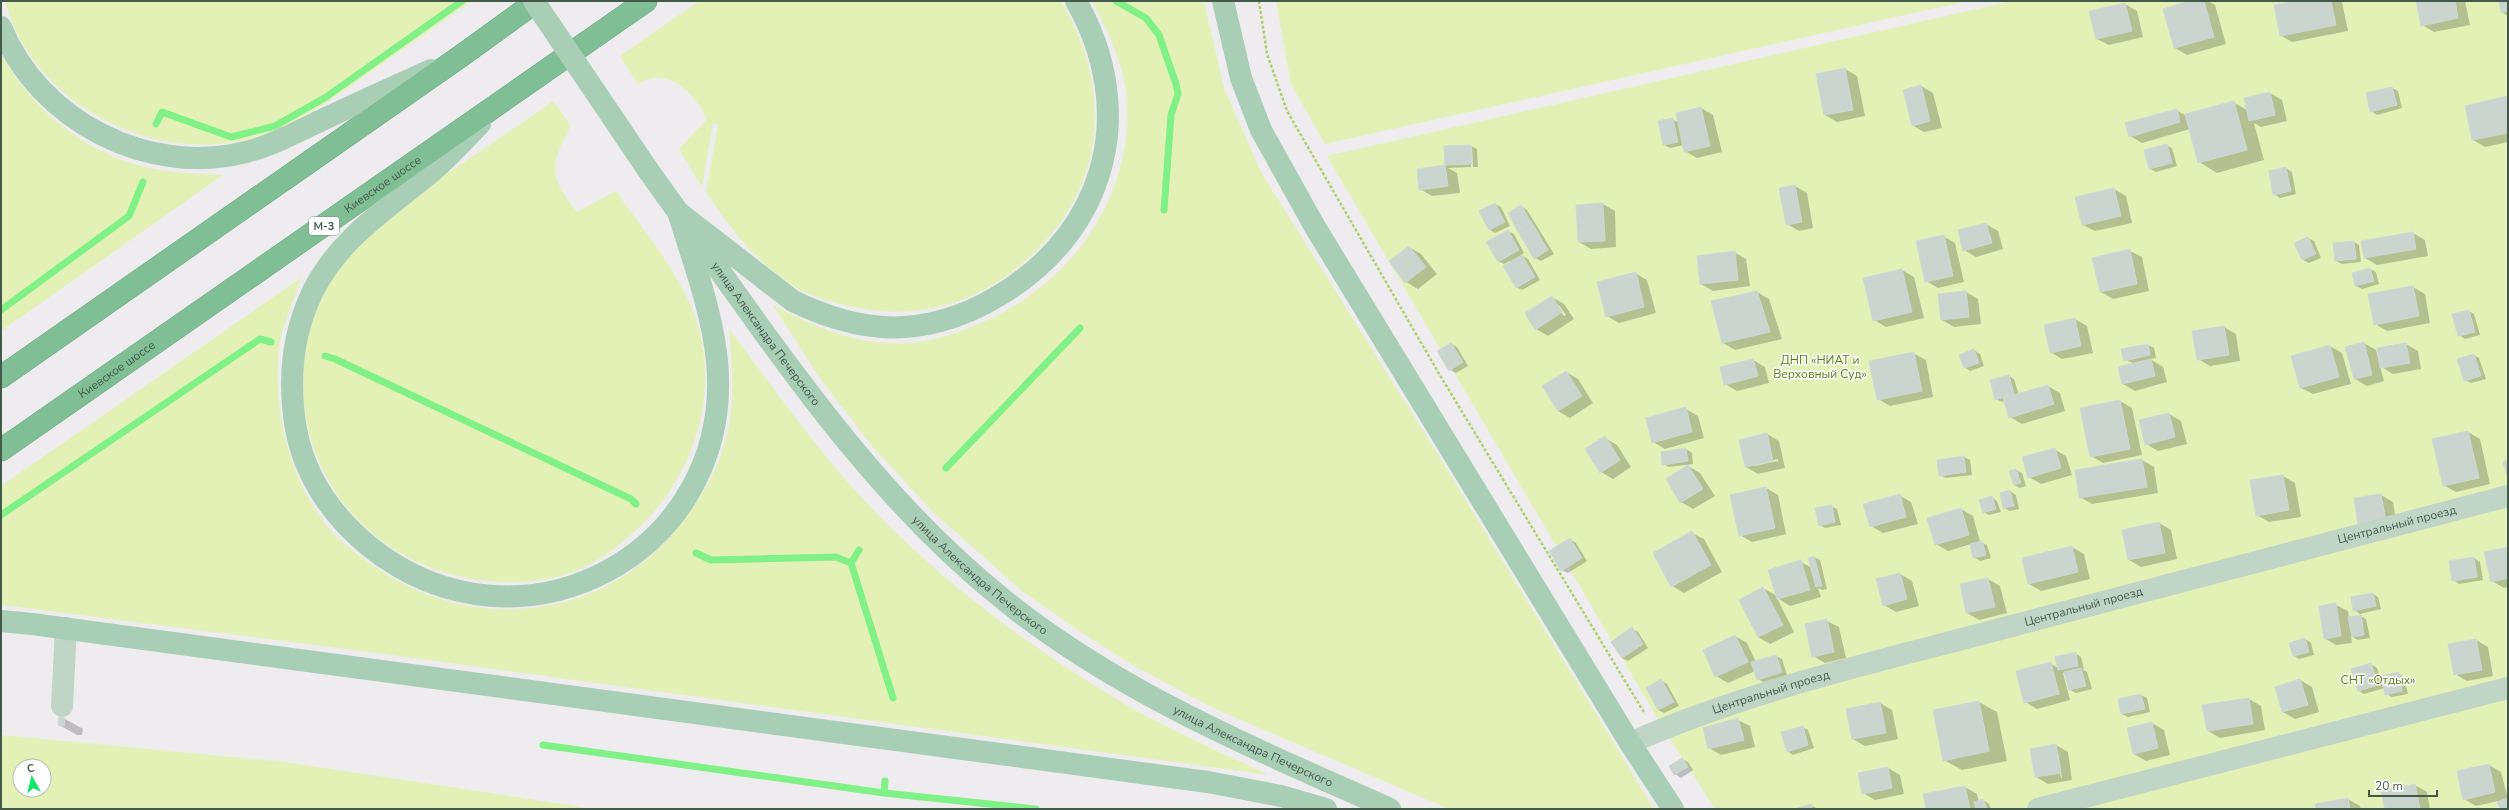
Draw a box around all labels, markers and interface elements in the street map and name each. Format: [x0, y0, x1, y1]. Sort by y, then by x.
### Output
street label: Киевское шоссе [341, 152, 424, 217]
road number: М-3 [309, 217, 339, 235]
street label: улица Александра Печерского [708, 259, 824, 409]
street label: Киевское шоссе [75, 337, 158, 402]
park label: ДНП «НИАТ и Верховный Суд» [1773, 352, 1867, 382]
street label: Центральный проезд [2336, 502, 2458, 547]
street label: улица Александра Печерского [909, 512, 1051, 639]
street label: Центральный проезд [2023, 583, 2144, 630]
street label: Центральный проезд [1710, 666, 1831, 718]
park label: СНТ «Отдых» [2341, 672, 2415, 688]
street label: улица Александра Печерского [1170, 702, 1336, 791]
north arrow [12, 758, 52, 798]
text: С [26, 761, 36, 777]
scale bar [2369, 772, 2437, 798]
text: 20 m [2375, 778, 2403, 794]

